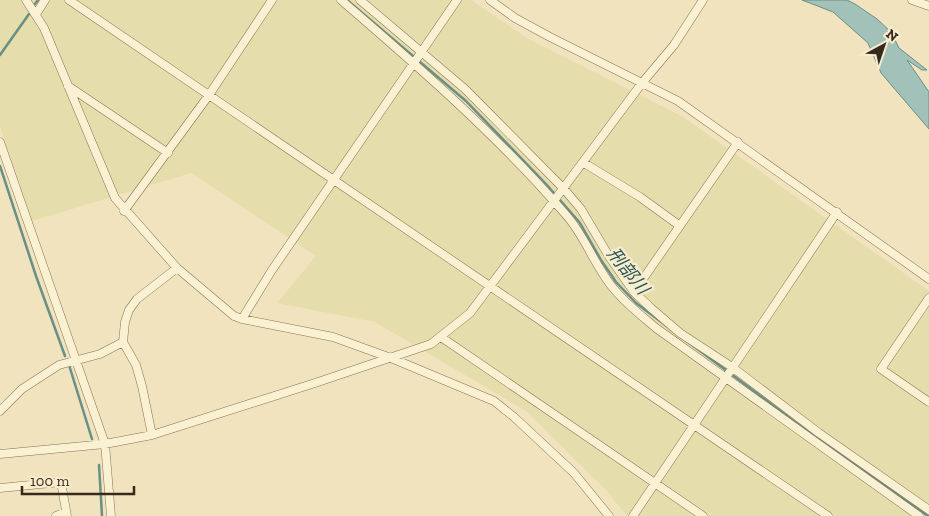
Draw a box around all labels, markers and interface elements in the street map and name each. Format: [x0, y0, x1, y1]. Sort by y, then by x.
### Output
north arrow [859, 20, 909, 70]
text: N [882, 25, 902, 46]
water label: 刑部川 [602, 243, 655, 300]
scale bar [22, 464, 135, 496]
text: 100 m [30, 472, 69, 490]

